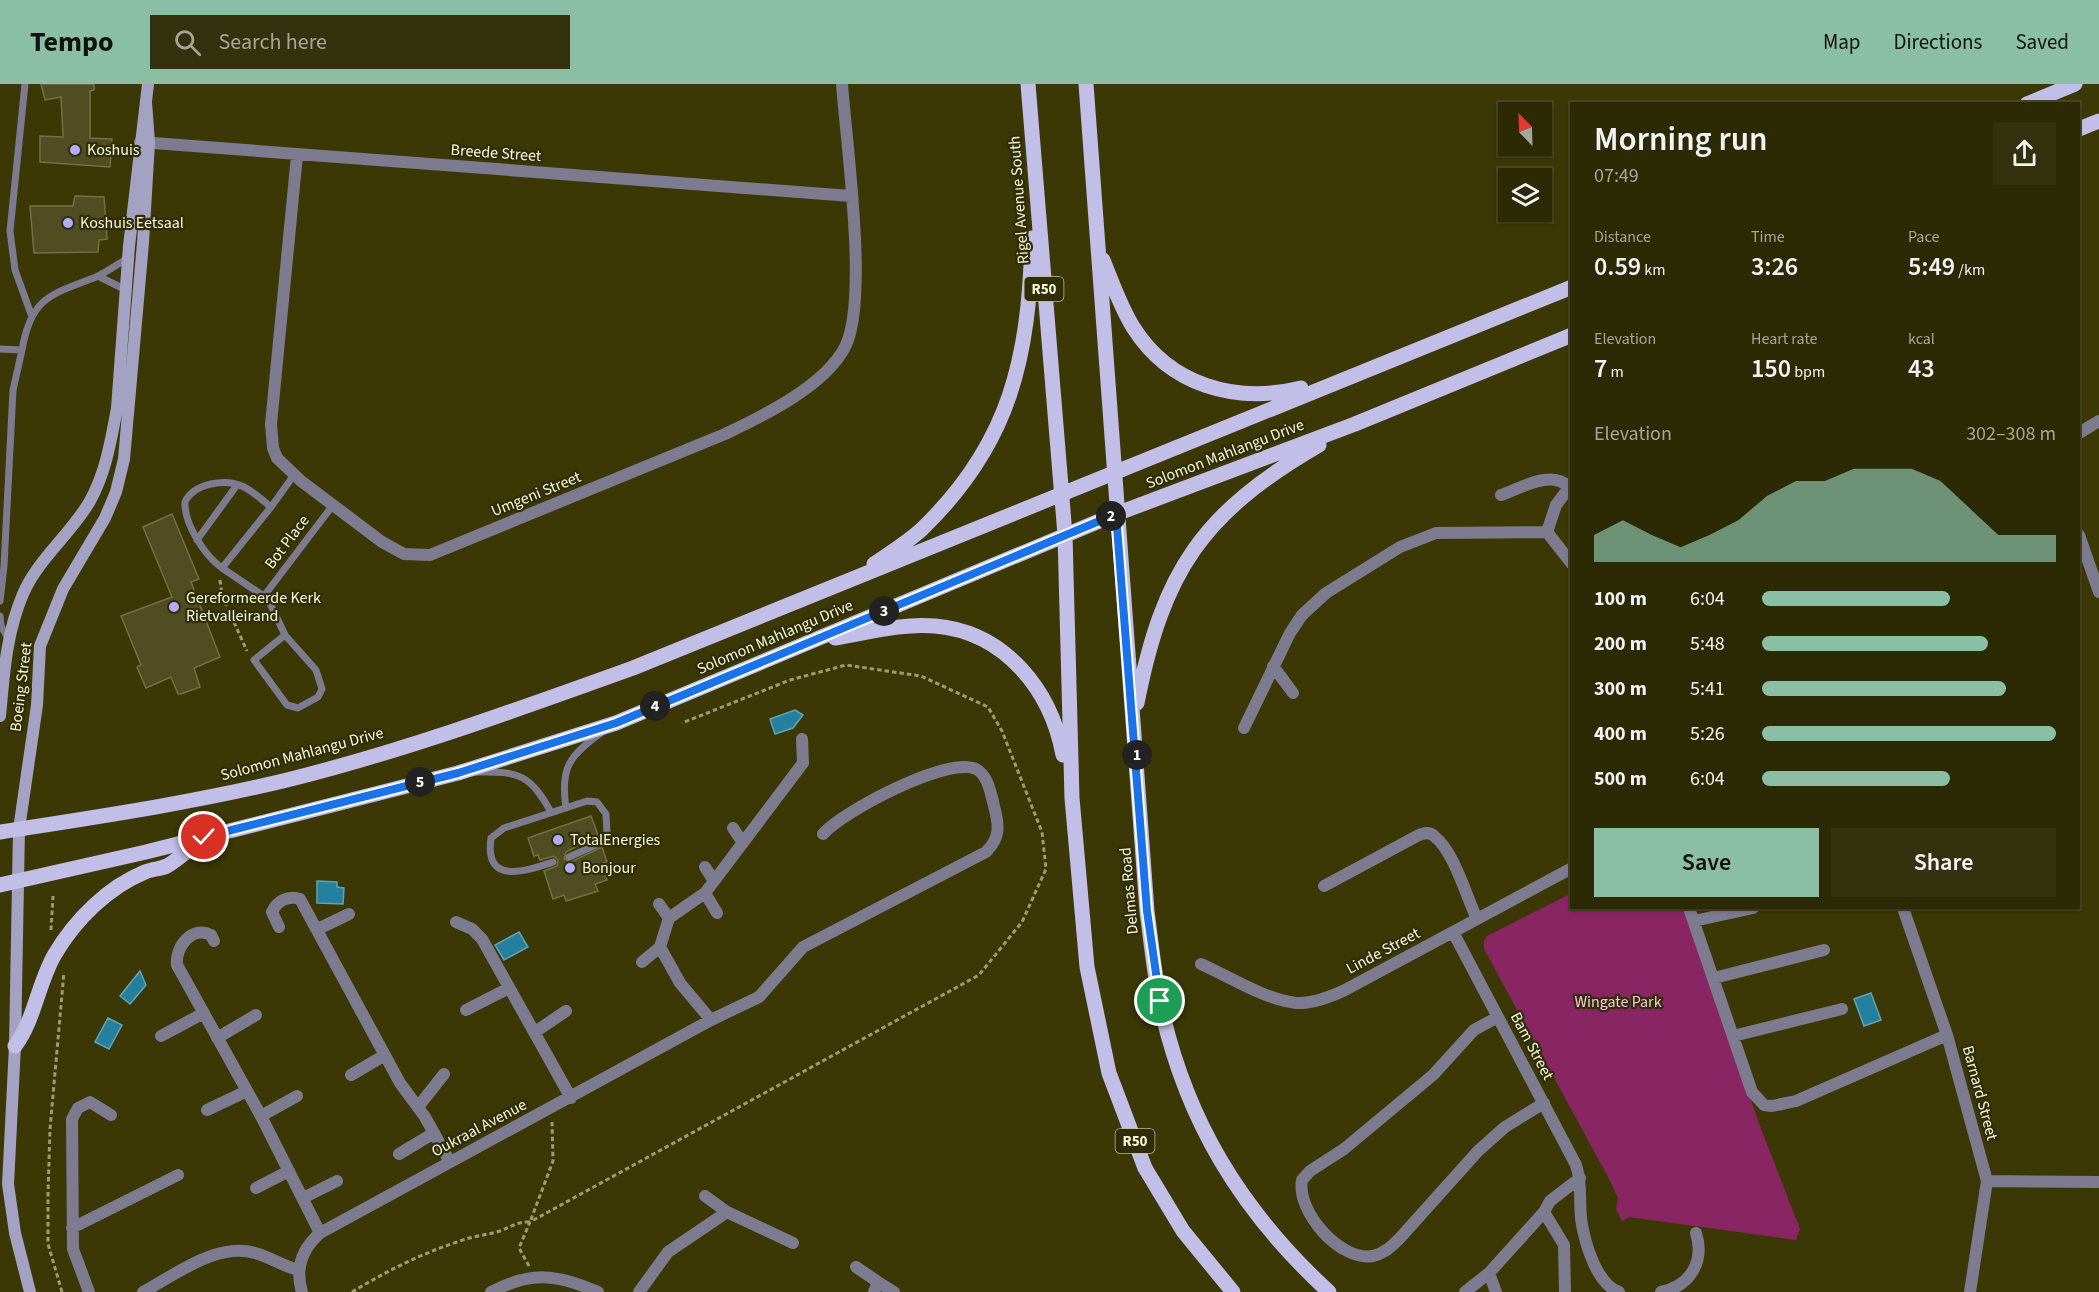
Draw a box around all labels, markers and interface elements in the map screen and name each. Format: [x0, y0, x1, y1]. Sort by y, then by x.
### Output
search box [150, 15, 570, 69]
text: Tempo [30, 22, 114, 62]
icon: search [171, 26, 204, 59]
text: Search here [219, 26, 327, 58]
text: Map [1823, 27, 1861, 57]
text: Directions [1894, 27, 1982, 57]
text: Saved [2015, 27, 2069, 57]
north arrow [1498, 102, 1552, 156]
map controls [1498, 102, 1552, 222]
text: Morning run [1594, 116, 1768, 163]
button: share [1993, 122, 2056, 185]
street label: Rigel Avenue South [1004, 135, 1034, 265]
place label: Koshuis [87, 139, 140, 161]
street label: Breede Street [450, 139, 543, 167]
marker: Koshuis [68, 143, 82, 157]
text: 07:49 [1594, 162, 1639, 190]
button: layers [1498, 168, 1552, 222]
place label: Koshuis Eetsaal [80, 212, 184, 234]
marker: Koshuis Eetsaal [61, 216, 75, 230]
text: Distance [1594, 226, 1651, 248]
text: Time [1751, 226, 1785, 248]
text: Pace [1908, 226, 1939, 248]
text: 0.59 [1594, 248, 1641, 285]
text: 3:26 [1751, 248, 1798, 285]
text: 5:49 [1908, 248, 1955, 285]
text: km [1641, 259, 1666, 281]
text: /km [1955, 259, 1985, 281]
road number: R50 [1024, 277, 1064, 301]
text: Elevation [1594, 328, 1656, 350]
text: Heart rate [1751, 328, 1818, 350]
text: kcal [1908, 328, 1935, 350]
text: 7 [1594, 350, 1607, 387]
text: 150 [1751, 350, 1791, 387]
text: 43 [1908, 350, 1935, 387]
text: m [1607, 361, 1624, 383]
text: bpm [1791, 361, 1825, 383]
street label: Solomon Mahlangu Drive [1143, 414, 1307, 494]
text: Elevation [1594, 420, 1672, 448]
text: 302–308 m [1966, 420, 2056, 448]
street label: Umgeni Street [488, 466, 585, 522]
pin: 2 [1096, 501, 1126, 531]
text: 2 [1107, 505, 1115, 527]
street label: Bot Place [259, 510, 315, 574]
text: 100 m [1594, 585, 1647, 613]
text: 6:04 [1690, 585, 1725, 613]
place label: Gereformeerde Kerk Rietvalleirand [186, 587, 321, 627]
street label: Solomon Mahlangu Drive [693, 594, 857, 680]
pin: 3 [869, 596, 899, 626]
marker: Gereformeerde Kerk Rietvalleirand [167, 600, 181, 614]
text: 3 [880, 600, 888, 622]
text: 200 m [1594, 630, 1647, 658]
text: 5:48 [1690, 630, 1725, 658]
street label: Boeing Street [5, 640, 37, 733]
text: 300 m [1594, 675, 1647, 703]
text: 5:41 [1690, 675, 1725, 703]
pin: 4 [640, 691, 670, 721]
text: 4 [651, 695, 659, 717]
text: 400 m [1594, 720, 1647, 748]
text: 5:26 [1690, 720, 1725, 748]
street label: Solomon Mahlangu Drive [218, 722, 386, 786]
pin: 1 [1122, 740, 1152, 770]
text: 1 [1133, 744, 1141, 766]
text: 500 m [1594, 765, 1647, 793]
text: 6:04 [1690, 765, 1725, 793]
pin: 5 [405, 767, 435, 797]
text: 5 [416, 771, 424, 793]
pin [178, 811, 229, 862]
icon: check [187, 820, 220, 853]
button: Save [1594, 828, 1819, 897]
button: Share [1831, 828, 2056, 897]
place label: TotalEnergies [570, 829, 661, 851]
marker: TotalEnergies [551, 833, 565, 847]
street label: Delmas Road [1114, 846, 1144, 936]
place label: Bonjour [582, 857, 636, 879]
marker: Bonjour [563, 861, 577, 875]
street label: Linde Street [1342, 922, 1424, 980]
pin [1134, 975, 1185, 1026]
icon: arrive [1143, 984, 1176, 1017]
park label: Wingate Park [1574, 991, 1662, 1013]
street label: Bam Street [1505, 1008, 1559, 1084]
street label: Barnard Street [1957, 1043, 2003, 1143]
street label: Oukraal Avenue [427, 1094, 531, 1162]
road number: R50 [1116, 1129, 1154, 1153]

